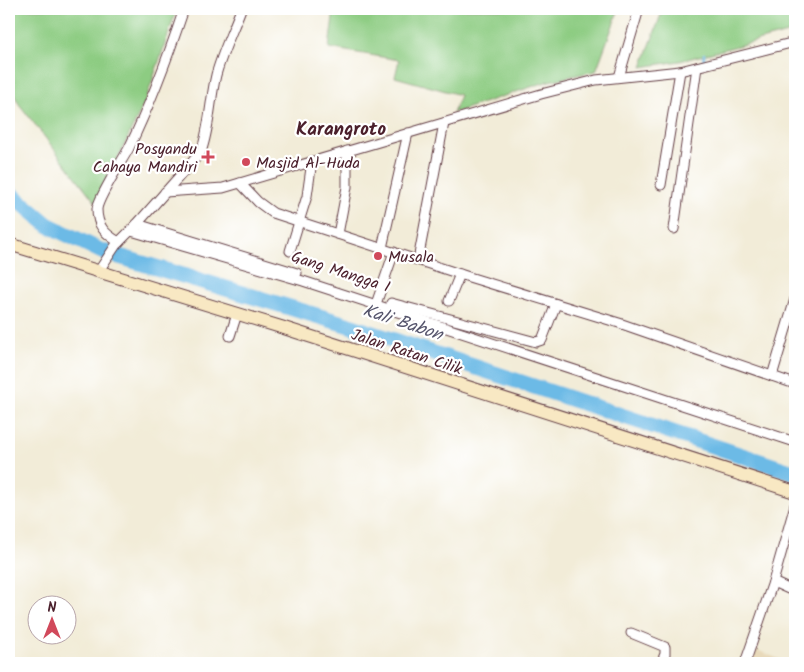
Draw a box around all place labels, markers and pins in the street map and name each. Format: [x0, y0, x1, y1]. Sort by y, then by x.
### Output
place label: Posyandu Cahaya Mandiri [93, 137, 198, 180]
marker: Posyandu Cahaya Mandiri [201, 150, 215, 164]
place label: Masjid Al-Huda [256, 151, 360, 176]
marker: Masjid Al-Huda [240, 156, 252, 168]
place label: Musala [388, 245, 434, 270]
marker: Musala [372, 250, 384, 262]

